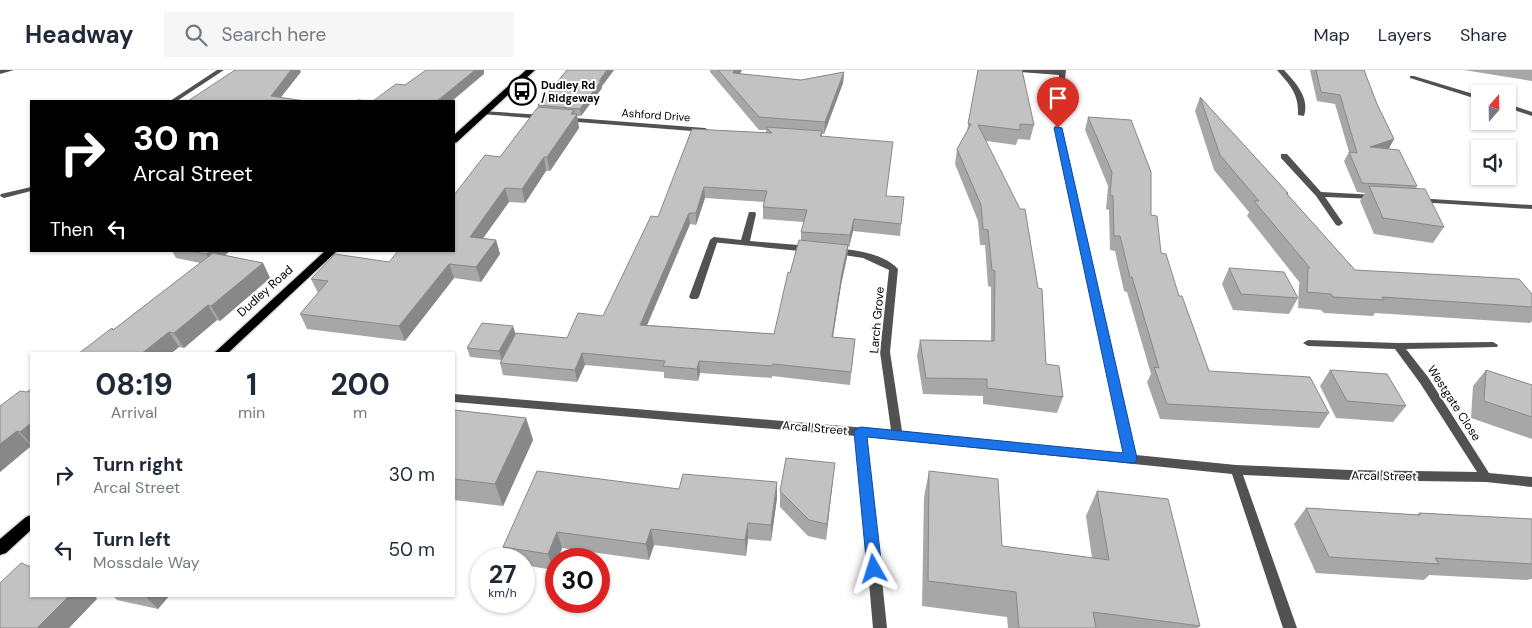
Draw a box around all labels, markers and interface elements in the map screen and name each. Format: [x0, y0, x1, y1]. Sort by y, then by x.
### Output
search box [164, 12, 514, 57]
text: Headway [25, 19, 134, 50]
icon: search [182, 21, 210, 49]
text: Search here [222, 22, 326, 47]
text: Map [1314, 23, 1350, 47]
text: Layers [1378, 23, 1432, 47]
text: Share [1460, 23, 1507, 47]
bus stop icon: Dudley Rd / Ridgeway [507, 76, 537, 106]
pin [1037, 77, 1079, 128]
place label: Dudley Rd / Ridgeway [541, 78, 600, 105]
icon: arrive [1044, 84, 1072, 112]
north arrow [1471, 85, 1516, 130]
map controls [1471, 85, 1516, 185]
street label: Ashford Drive [621, 106, 691, 124]
text: 30 m [133, 115, 220, 161]
icon: right [50, 120, 115, 185]
button: sound [1471, 140, 1516, 185]
text: Arcal Street [133, 159, 253, 188]
icon: left [103, 215, 131, 243]
text: Then [50, 217, 93, 242]
street label: Dudley Road [234, 262, 296, 320]
street label: Larch Grove [866, 286, 888, 354]
street label: Westgate Close [1424, 362, 1485, 444]
text: 08:19 [95, 365, 173, 404]
text: 1 [246, 365, 257, 404]
text: 200 [330, 365, 390, 404]
text: Arrival [111, 402, 157, 423]
text: min [238, 402, 265, 423]
text: m [353, 402, 367, 423]
street label: Arcal Street [782, 417, 849, 439]
text: Turn right [93, 452, 183, 477]
icon: right [50, 461, 78, 489]
text: 30 m [389, 462, 435, 487]
street label: Arcal Street [1351, 467, 1417, 485]
text: Arcal Street [93, 477, 180, 498]
text: Turn left [93, 527, 171, 552]
icon: left [50, 536, 78, 564]
text: 50 m [388, 537, 435, 562]
position arrow [847, 542, 899, 594]
speed limit sign: 30 [545, 548, 610, 613]
text: Mossdale Way [93, 552, 200, 573]
text: 27 [489, 558, 516, 591]
text: km/h [488, 585, 517, 601]

